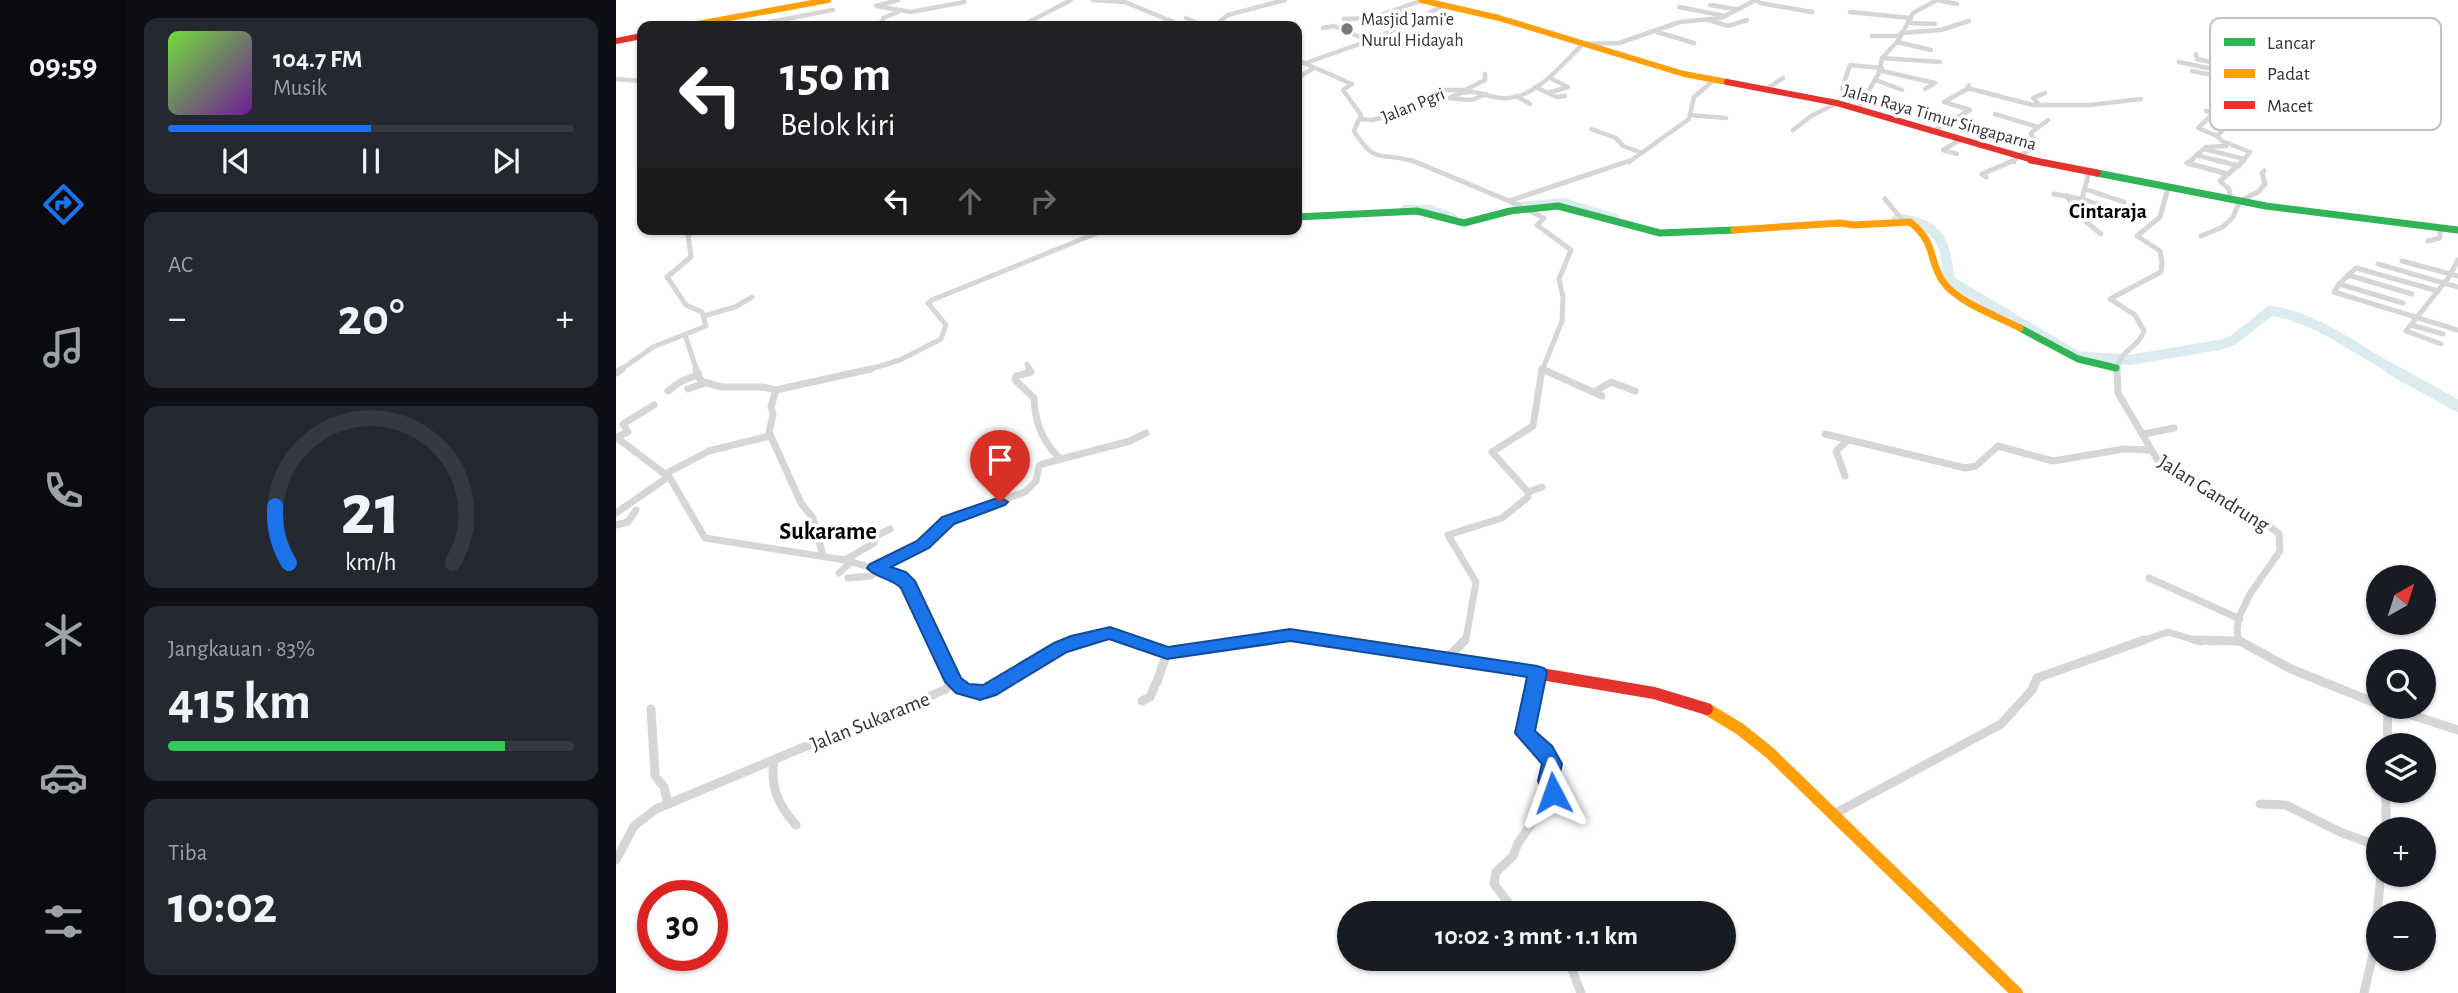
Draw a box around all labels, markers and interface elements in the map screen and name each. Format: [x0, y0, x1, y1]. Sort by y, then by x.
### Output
place label: Masjid Jami'e Nurul Hidayah [1361, 11, 1464, 50]
legend [2210, 18, 2441, 130]
marker: Masjid Jami'e Nurul Hidayah [1339, 21, 1355, 37]
text: Lancar [2267, 34, 2315, 53]
text: 104.7 FM [273, 46, 362, 72]
icon: left [665, 49, 756, 140]
text: 09:59 [29, 50, 97, 82]
text: 150 m [780, 51, 891, 100]
text: Padat [2267, 65, 2310, 84]
text: Musik [273, 77, 327, 100]
street label: Jalan Raya Timur Singaparna [1841, 82, 2038, 154]
street label: Jalan Pgri [1379, 85, 1448, 127]
text: Macet [2267, 97, 2313, 116]
text: Belok kiri [780, 109, 896, 141]
icon: previous [217, 142, 255, 180]
icon: pause [352, 142, 390, 180]
icon: next [487, 142, 525, 180]
icon: directions [39, 180, 88, 229]
icon: left [878, 182, 916, 220]
icon: ahead [951, 182, 989, 220]
icon: right [1024, 182, 1062, 220]
district label: Cintaraja [2069, 201, 2147, 222]
text: AC [168, 254, 193, 277]
text: 20° [338, 292, 404, 344]
text: − [168, 300, 186, 338]
text: + [556, 300, 574, 338]
icon: music [39, 323, 88, 372]
pin [970, 430, 1030, 502]
icon: arrive [981, 441, 1019, 479]
street label: Jalan Gandrung [2154, 451, 2274, 536]
icon: phone [39, 466, 88, 515]
text: 21 [341, 475, 401, 548]
district label: Sukarame [779, 520, 877, 544]
text: km/h [345, 549, 397, 574]
north arrow [2366, 565, 2436, 635]
map controls [2366, 565, 2436, 971]
icon: climate [39, 610, 88, 659]
text: Jangkauan · 83% [168, 638, 315, 661]
button: search [2366, 649, 2436, 719]
text: 415 km [168, 676, 311, 728]
street label: Jalan Sukarame [808, 688, 933, 755]
button: layers [2366, 733, 2436, 803]
icon: car [39, 753, 88, 802]
position arrow [1516, 756, 1590, 830]
button: + [2366, 817, 2436, 887]
text: Tiba [168, 842, 207, 865]
text: 10:02 [168, 880, 277, 932]
speed limit sign: 30 [637, 880, 728, 971]
icon: filters [39, 897, 88, 946]
button: − [2366, 901, 2436, 971]
text: 10:02 · 3 mnt · 1.1 km [1435, 923, 1638, 949]

